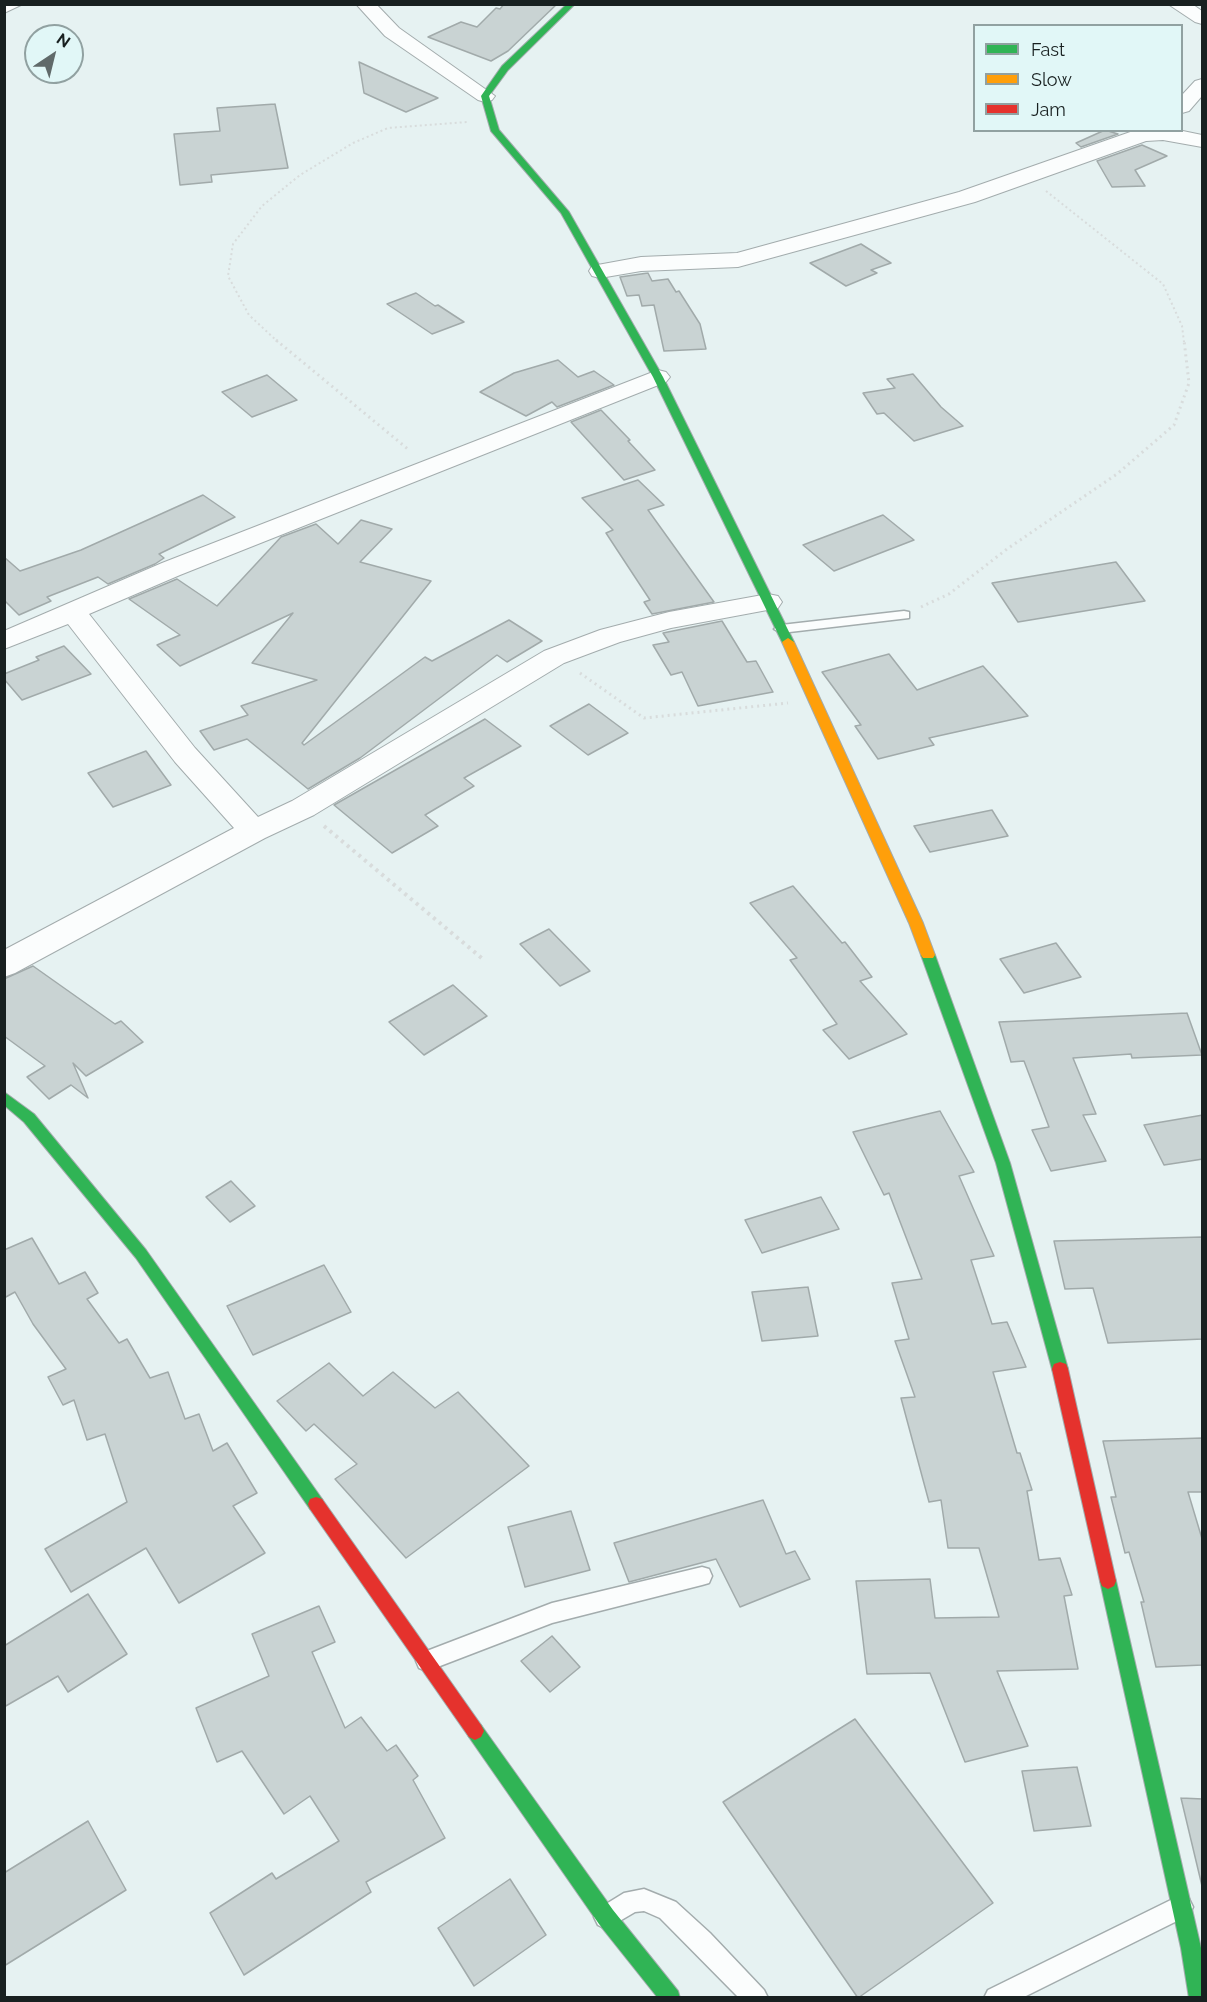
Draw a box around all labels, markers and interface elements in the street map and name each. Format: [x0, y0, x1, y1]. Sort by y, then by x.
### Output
north arrow [24, 24, 84, 84]
legend [973, 24, 1183, 132]
text: N [53, 29, 74, 52]
text: Fast [1031, 39, 1065, 60]
text: Slow [1031, 69, 1072, 90]
text: Jam [1031, 99, 1066, 120]

